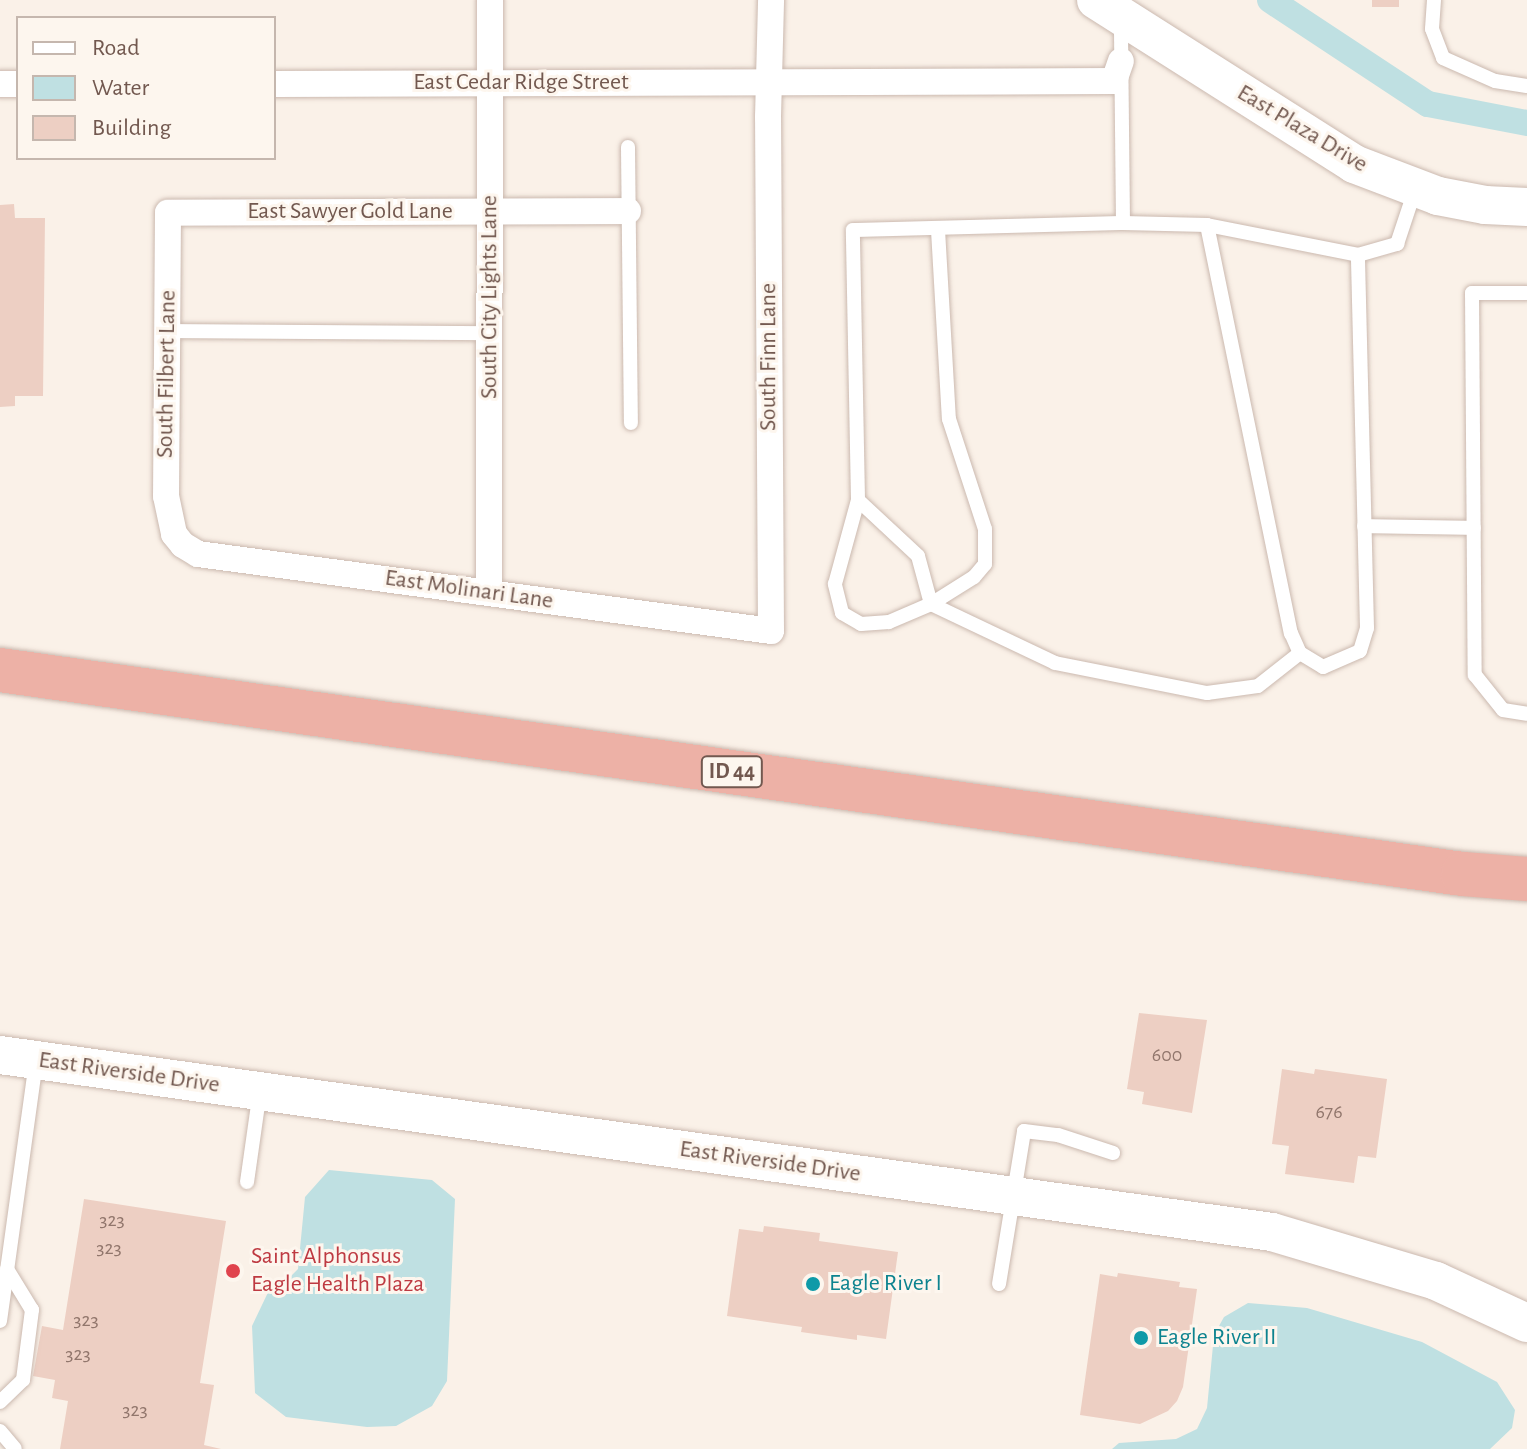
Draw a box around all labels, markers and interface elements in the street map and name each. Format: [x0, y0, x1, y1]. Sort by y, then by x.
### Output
legend [16, 16, 276, 160]
text: Road [92, 36, 140, 60]
street label: East Cedar Ridge Street [413, 69, 629, 97]
text: Water [92, 76, 149, 100]
street label: East Plaza Drive [1232, 79, 1372, 179]
text: Building [92, 116, 171, 140]
street label: South City Lights Lane [476, 195, 504, 399]
street label: East Sawyer Gold Lane [247, 198, 453, 226]
street label: South Finn Lane [755, 283, 783, 431]
street label: South Filbert Lane [151, 290, 183, 458]
street label: East Molinari Lane [383, 564, 555, 616]
road number: ID 44 [700, 754, 764, 790]
house number: 600 [1152, 1043, 1182, 1067]
street label: East Riverside Drive [37, 1046, 221, 1100]
house number: 676 [1315, 1100, 1343, 1124]
street label: East Riverside Drive [678, 1135, 862, 1189]
house number: 323 [99, 1208, 125, 1232]
house number: 323 [96, 1236, 122, 1260]
place label: Saint Alphonsus Eagle Health Plaza [251, 1243, 424, 1299]
marker: Saint Alphonsus Eagle Health Plaza [222, 1260, 244, 1282]
place label: Eagle River I [829, 1270, 942, 1298]
marker: Eagle River I [804, 1275, 822, 1293]
house number: 323 [73, 1308, 99, 1332]
place label: Eagle River II [1157, 1324, 1276, 1352]
marker: Eagle River II [1132, 1329, 1150, 1347]
house number: 323 [65, 1342, 91, 1366]
house number: 323 [122, 1398, 148, 1422]

